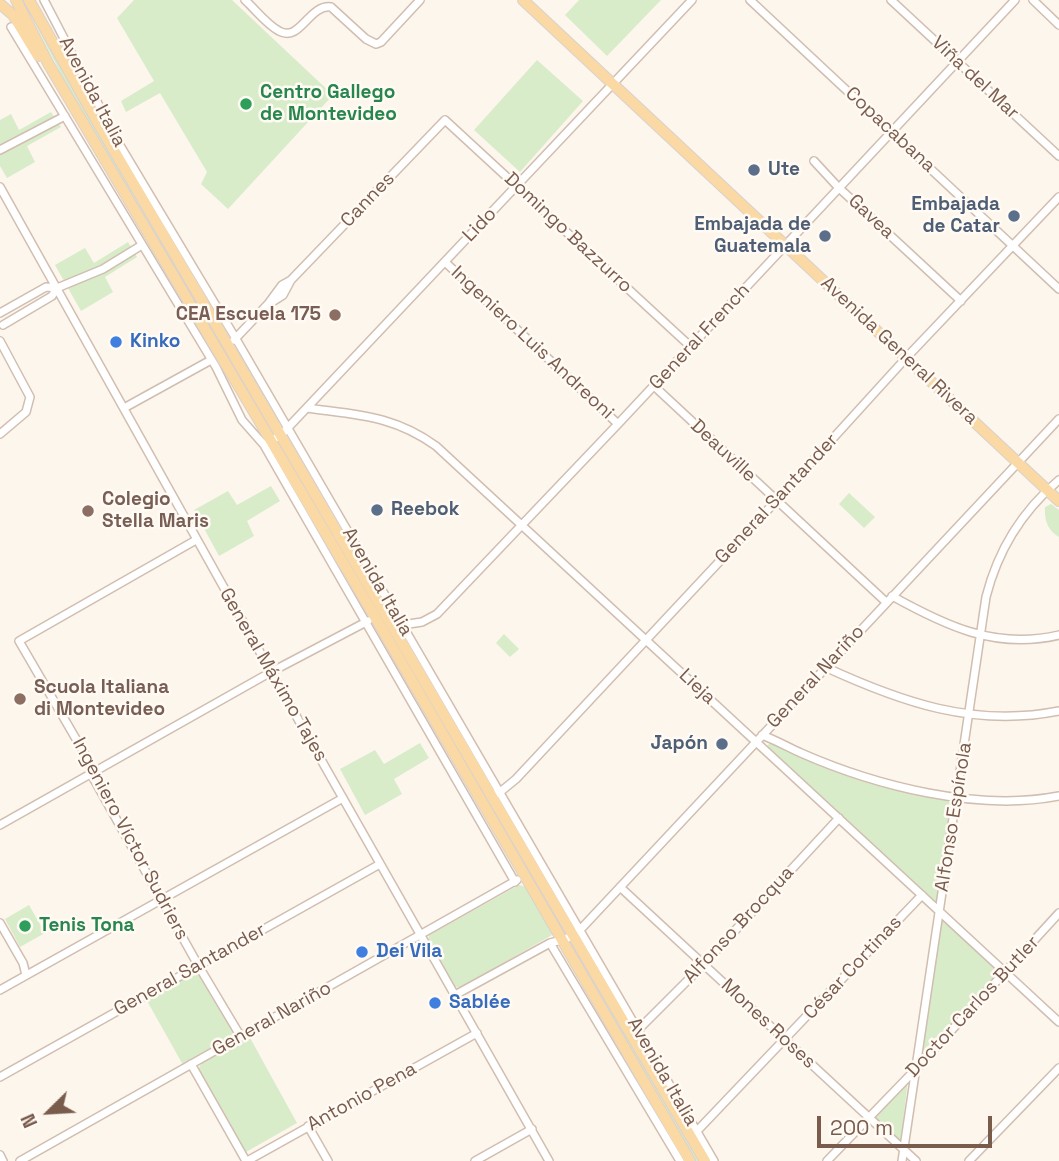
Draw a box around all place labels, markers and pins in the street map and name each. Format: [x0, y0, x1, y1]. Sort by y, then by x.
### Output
place label: Centro Gallego de Montevideo [260, 82, 397, 126]
marker: Centro Gallego de Montevideo [238, 96, 254, 112]
place label: Ute [768, 159, 800, 181]
marker: Ute [746, 162, 762, 178]
place label: Embajada de Catar [911, 194, 1000, 238]
marker: Embajada de Catar [1006, 208, 1022, 224]
place label: Embajada de Guatemala [694, 214, 811, 258]
marker: Embajada de Guatemala [817, 228, 833, 244]
place label: CEA Escuela 175 [176, 304, 321, 326]
marker: CEA Escuela 175 [327, 307, 343, 323]
place label: Kinko [130, 331, 180, 353]
marker: Kinko [108, 334, 124, 350]
place label: Colegio Stella Maris [102, 489, 209, 533]
place label: Reebok [391, 499, 459, 521]
marker: Reebok [369, 502, 385, 518]
marker: Colegio Stella Maris [80, 503, 96, 519]
place label: Scuola Italiana di Montevideo [34, 677, 169, 721]
marker: Scuola Italiana di Montevideo [12, 691, 28, 707]
place label: Japón [651, 733, 708, 755]
marker: Japón [714, 736, 730, 752]
place label: Tenis Tona [39, 915, 135, 937]
marker: Tenis Tona [17, 918, 33, 934]
place label: Dei Vila [376, 941, 442, 963]
marker: Dei Vila [354, 944, 370, 960]
place label: Sablée [449, 992, 511, 1014]
marker: Sablée [427, 995, 443, 1011]

